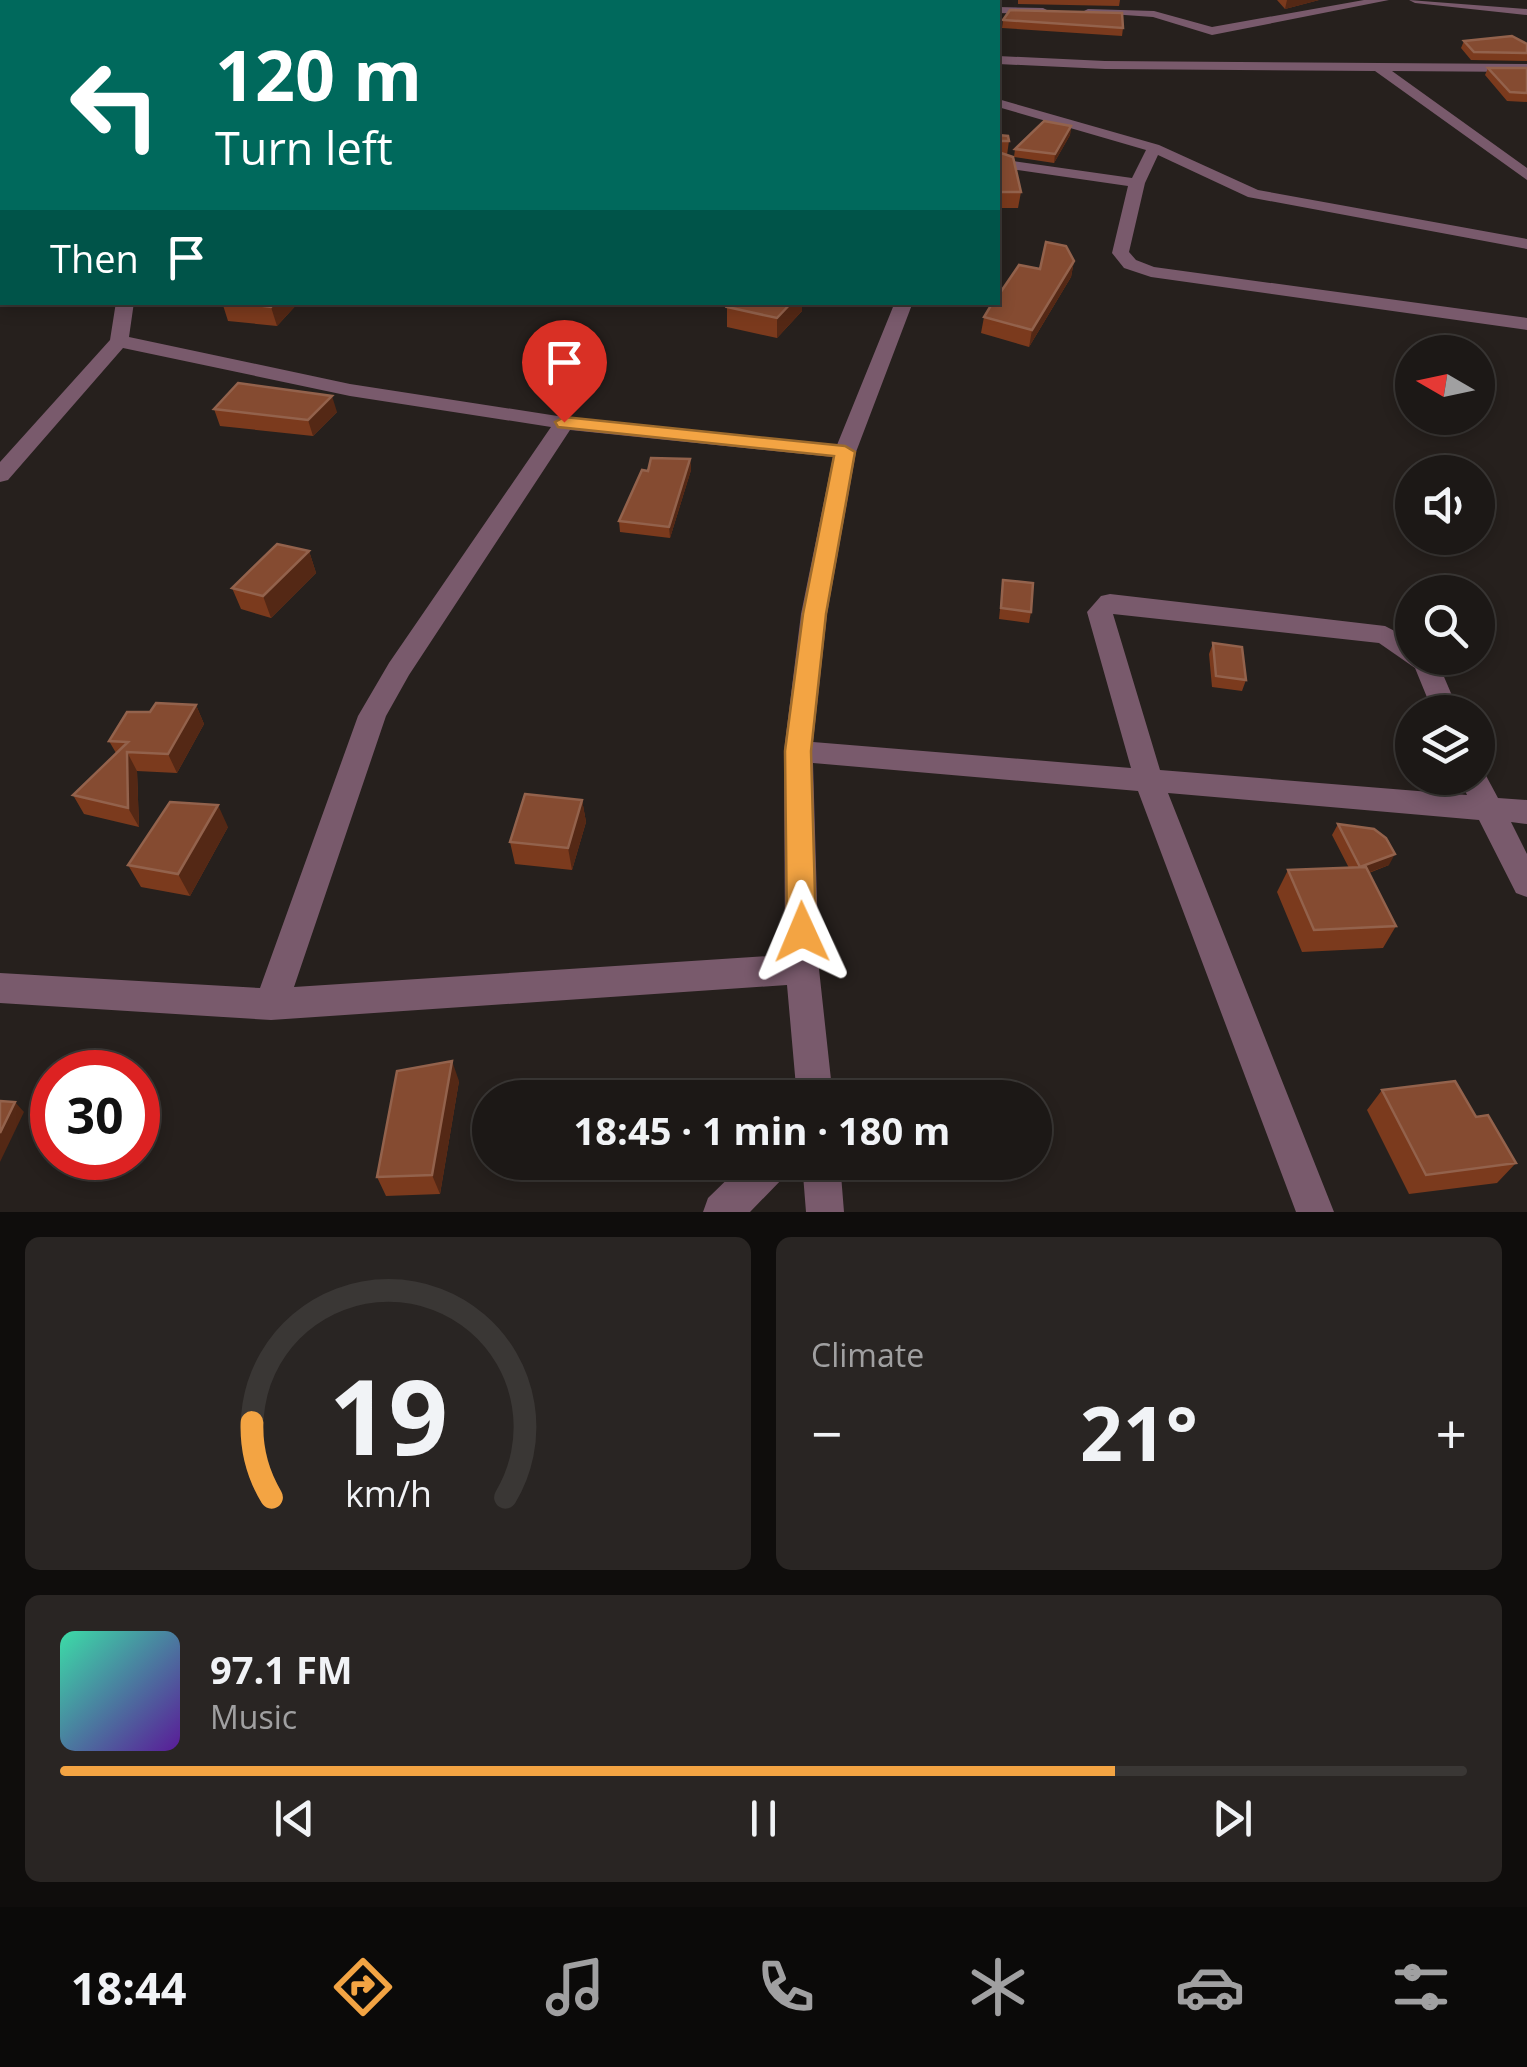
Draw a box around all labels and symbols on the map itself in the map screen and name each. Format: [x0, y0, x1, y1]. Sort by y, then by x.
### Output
pin [522, 320, 607, 423]
north arrow [1395, 335, 1495, 435]
position arrow [750, 880, 854, 984]
speed limit sign: 30 [30, 1050, 160, 1180]

